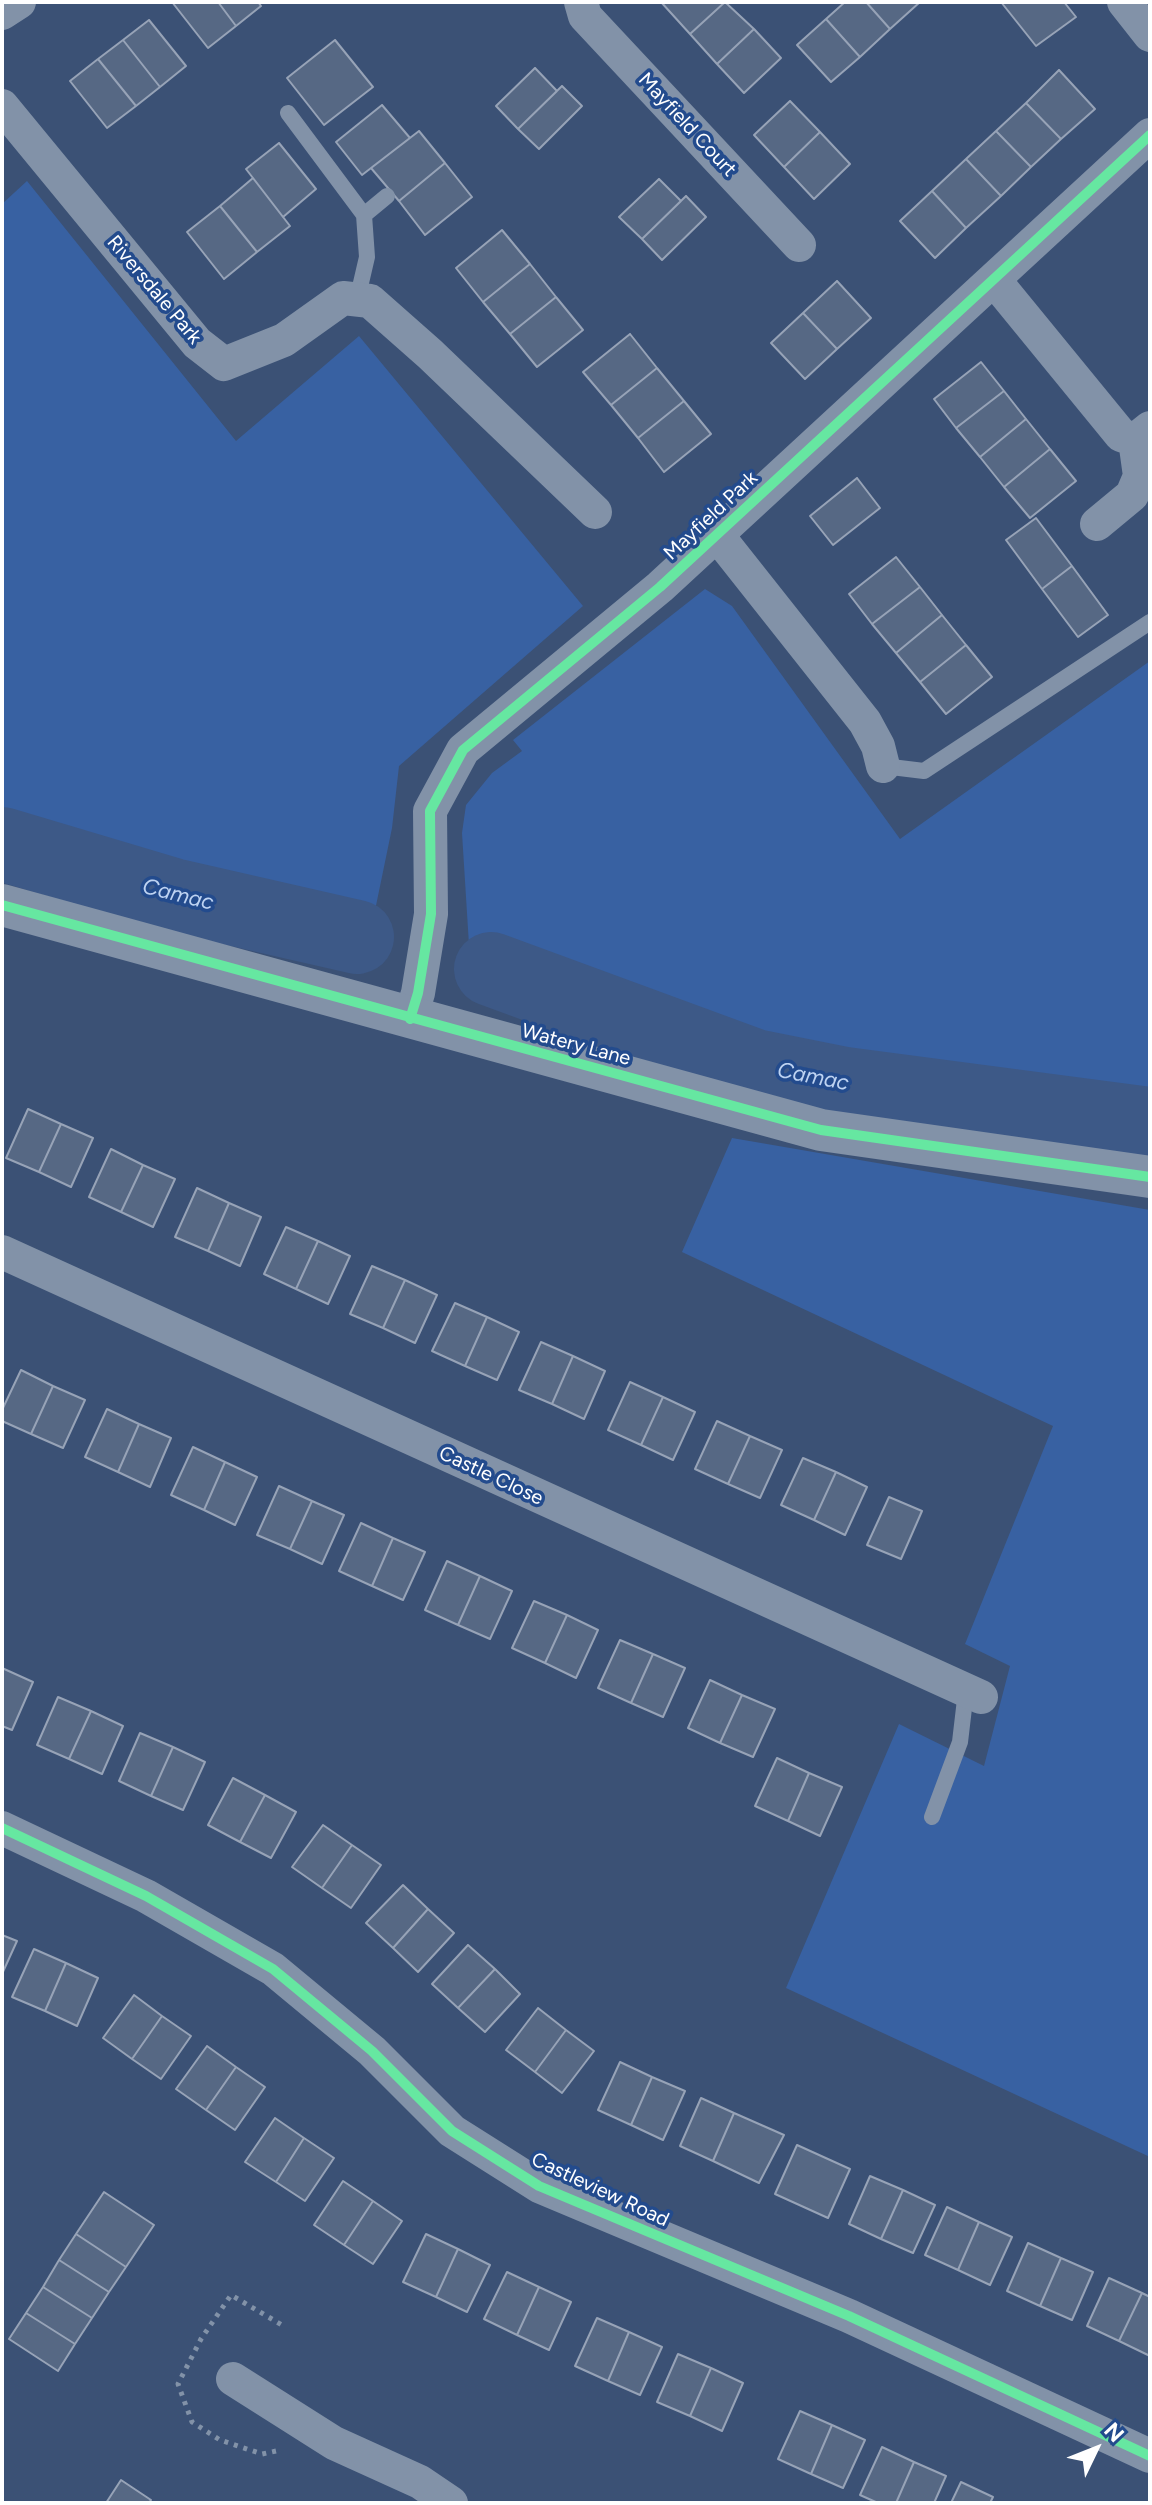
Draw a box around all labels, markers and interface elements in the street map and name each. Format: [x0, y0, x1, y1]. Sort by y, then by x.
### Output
street label: Mayfield Court [633, 68, 741, 182]
street label: Riversdale Park [102, 231, 206, 349]
street label: Mayfield Park [659, 466, 763, 566]
water label: Camac [140, 873, 216, 917]
street label: Watery Lane [519, 1019, 633, 1071]
water label: Camac [775, 1057, 851, 1097]
street label: Castle Close [435, 1441, 547, 1511]
street label: Castleview Road [527, 2148, 673, 2232]
north arrow [1056, 2409, 1136, 2489]
text: N [1098, 2417, 1130, 2448]

